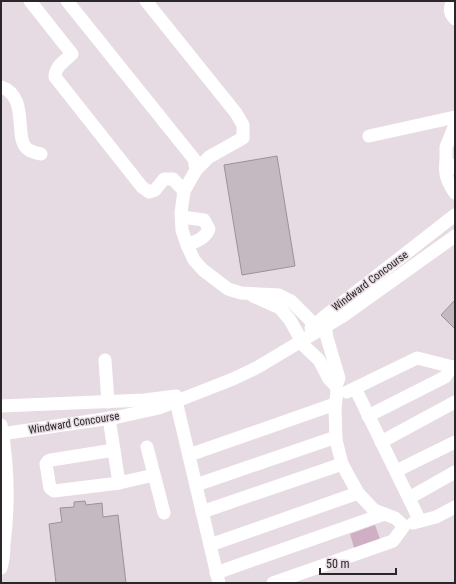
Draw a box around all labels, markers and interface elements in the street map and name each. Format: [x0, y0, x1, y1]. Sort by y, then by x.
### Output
street label: Windward Concourse [329, 248, 411, 314]
street label: Windward Concourse [28, 409, 120, 437]
scale bar [320, 550, 396, 576]
text: 50 m [326, 557, 350, 571]

